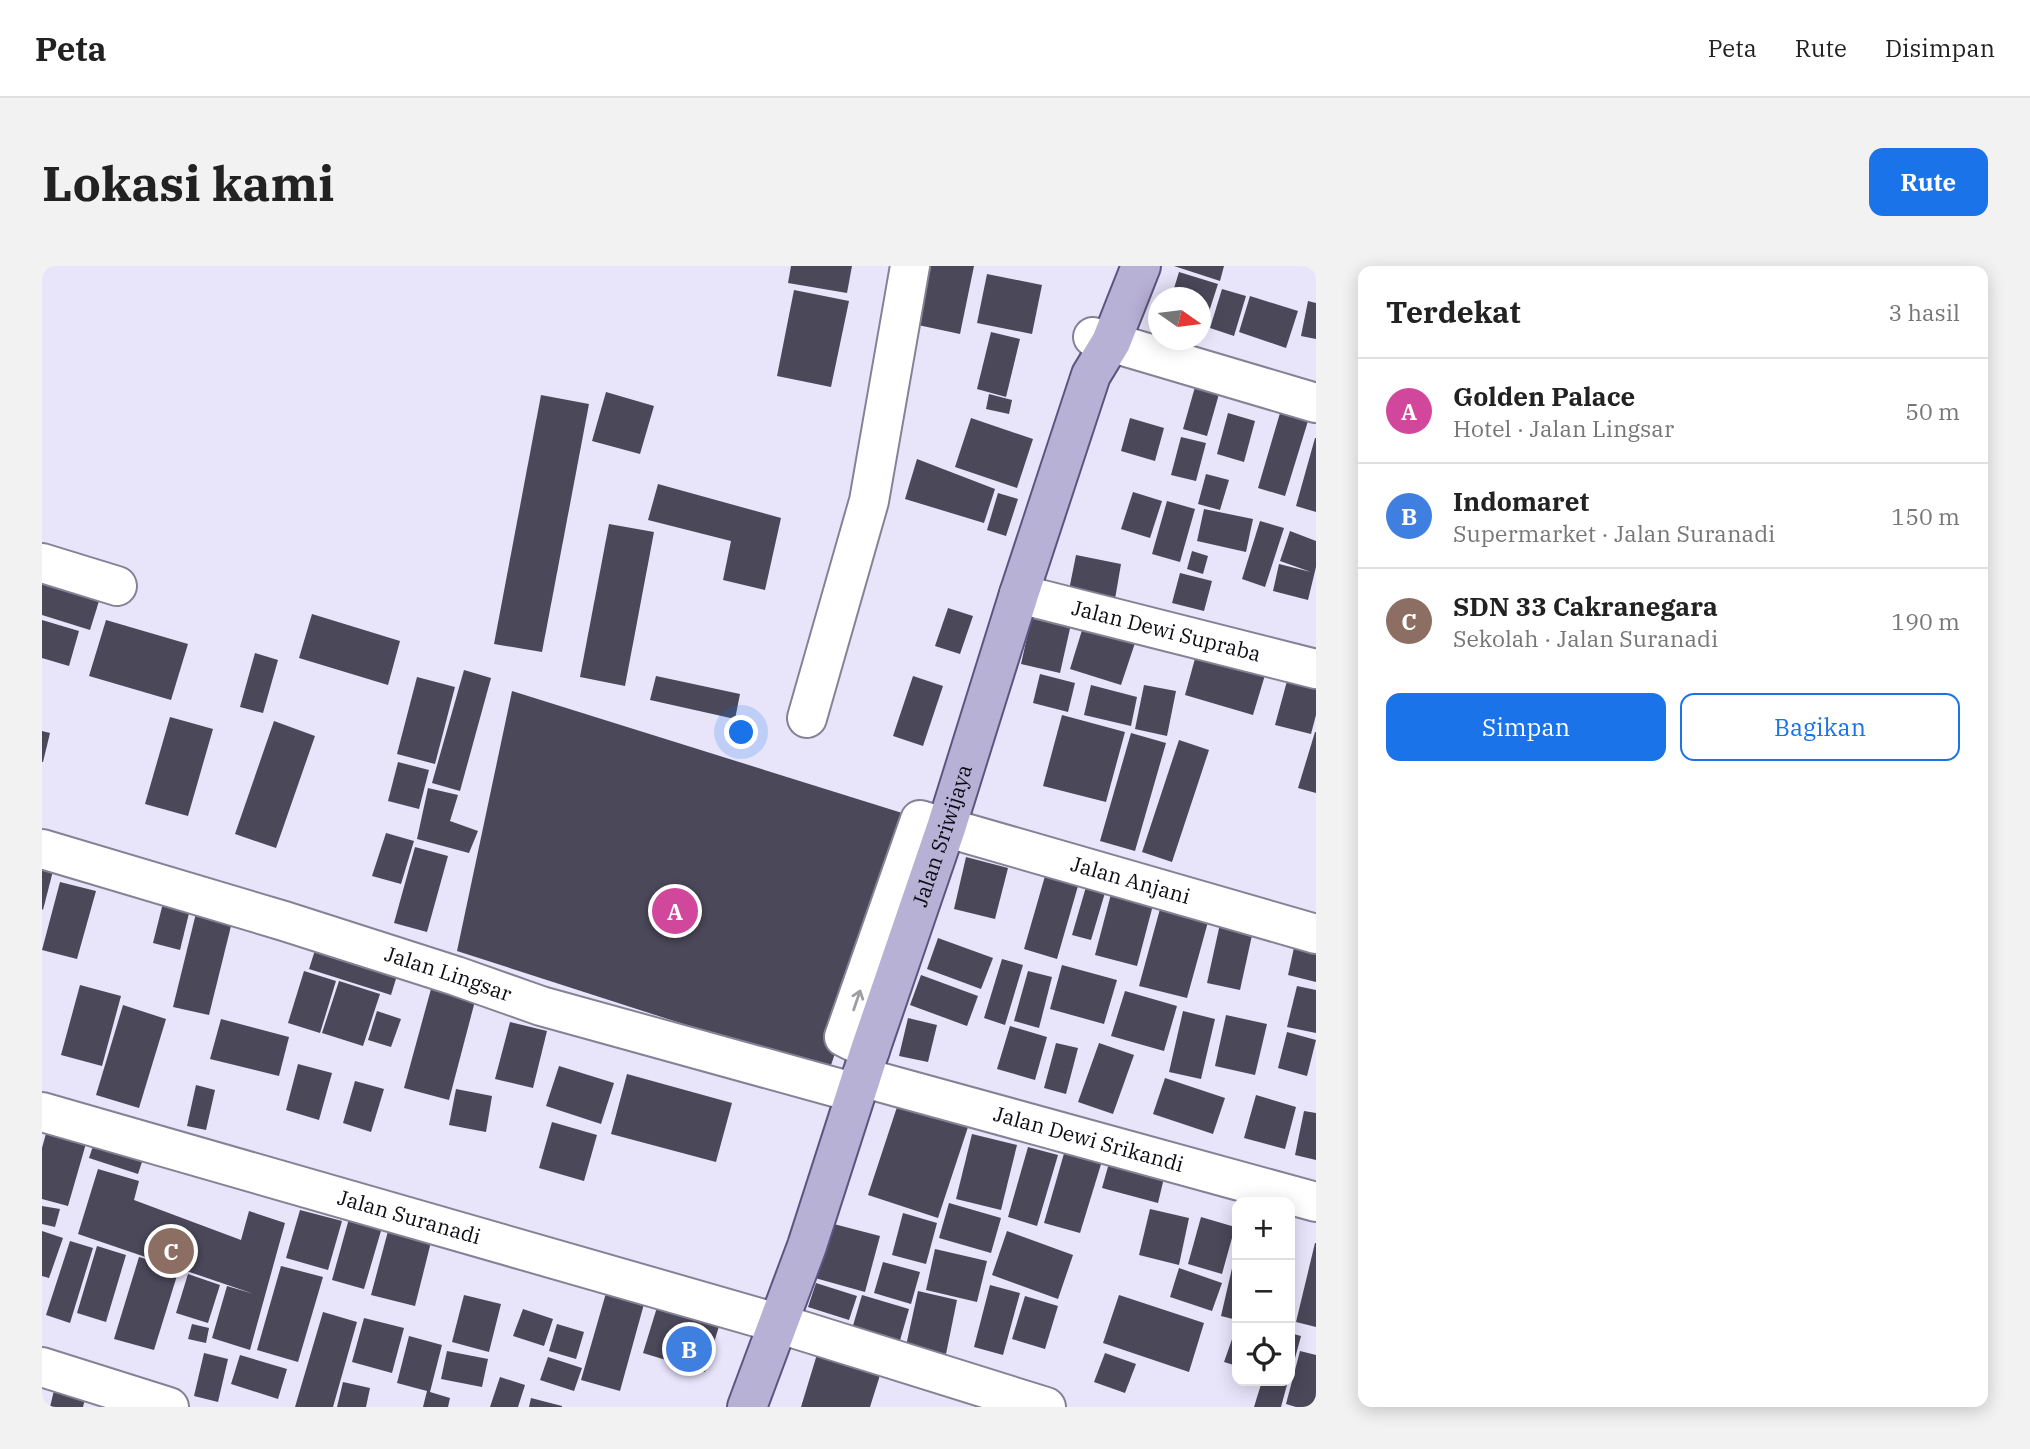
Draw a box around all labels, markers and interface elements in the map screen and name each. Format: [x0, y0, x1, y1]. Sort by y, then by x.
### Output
text: Peta [35, 27, 106, 70]
text: Peta [1708, 32, 1757, 64]
text: Rute [1795, 32, 1847, 64]
text: Disimpan [1885, 32, 1995, 64]
button: Rute [1869, 148, 1988, 216]
text: Lokasi kami [42, 151, 334, 214]
north arrow [1148, 287, 1211, 350]
text: Terdekat [1386, 292, 1521, 331]
text: 3 hasil [1889, 297, 1960, 327]
text: Golden Palace [1453, 379, 1635, 413]
text: A [1401, 396, 1417, 426]
text: 50 m [1905, 396, 1960, 426]
text: Hotel · Jalan Lingsar [1453, 413, 1674, 443]
text: Indomaret [1453, 484, 1589, 518]
text: B [1401, 501, 1417, 531]
text: 150 m [1891, 501, 1960, 531]
text: Supermarket · Jalan Suranadi [1453, 518, 1775, 548]
text: SDN 33 Cakranegara [1453, 589, 1718, 623]
street label: Jalan Dewi Supraba [1069, 593, 1264, 668]
text: C [1401, 606, 1417, 636]
text: 190 m [1891, 606, 1960, 636]
text: Sekolah · Jalan Suranadi [1453, 623, 1718, 653]
button: Simpan [1386, 693, 1666, 761]
button: Bagikan [1680, 693, 1960, 761]
your location [724, 715, 758, 749]
street label: Jalan Sriwijaya [905, 761, 978, 910]
street label: Jalan Anjani [1068, 849, 1194, 910]
pin: A [652, 885, 698, 937]
street label: Jalan Lingsar [381, 939, 516, 1008]
one-way arrow [852, 989, 864, 1011]
street label: Jalan Dewi Srikandi [991, 1099, 1187, 1178]
street label: Jalan Suranadi [335, 1183, 484, 1250]
map controls [1232, 1197, 1295, 1386]
button: + [1232, 1197, 1295, 1260]
pin: C [148, 1225, 194, 1277]
button: − [1232, 1260, 1295, 1323]
pin: B [666, 1323, 712, 1375]
button: locate [1232, 1323, 1295, 1386]

